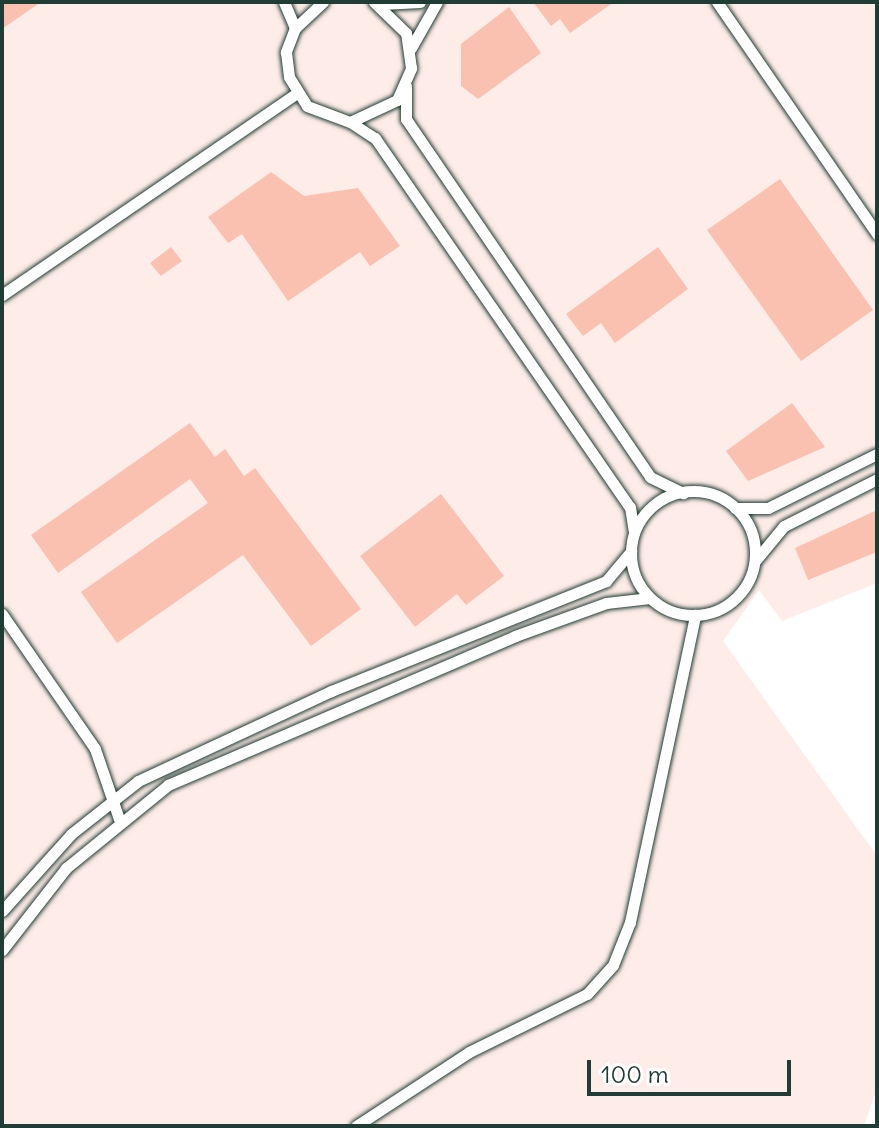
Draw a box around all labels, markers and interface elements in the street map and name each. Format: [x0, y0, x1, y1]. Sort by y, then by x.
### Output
scale bar [591, 1044, 795, 1094]
text: 100 m [601, 1059, 669, 1089]

